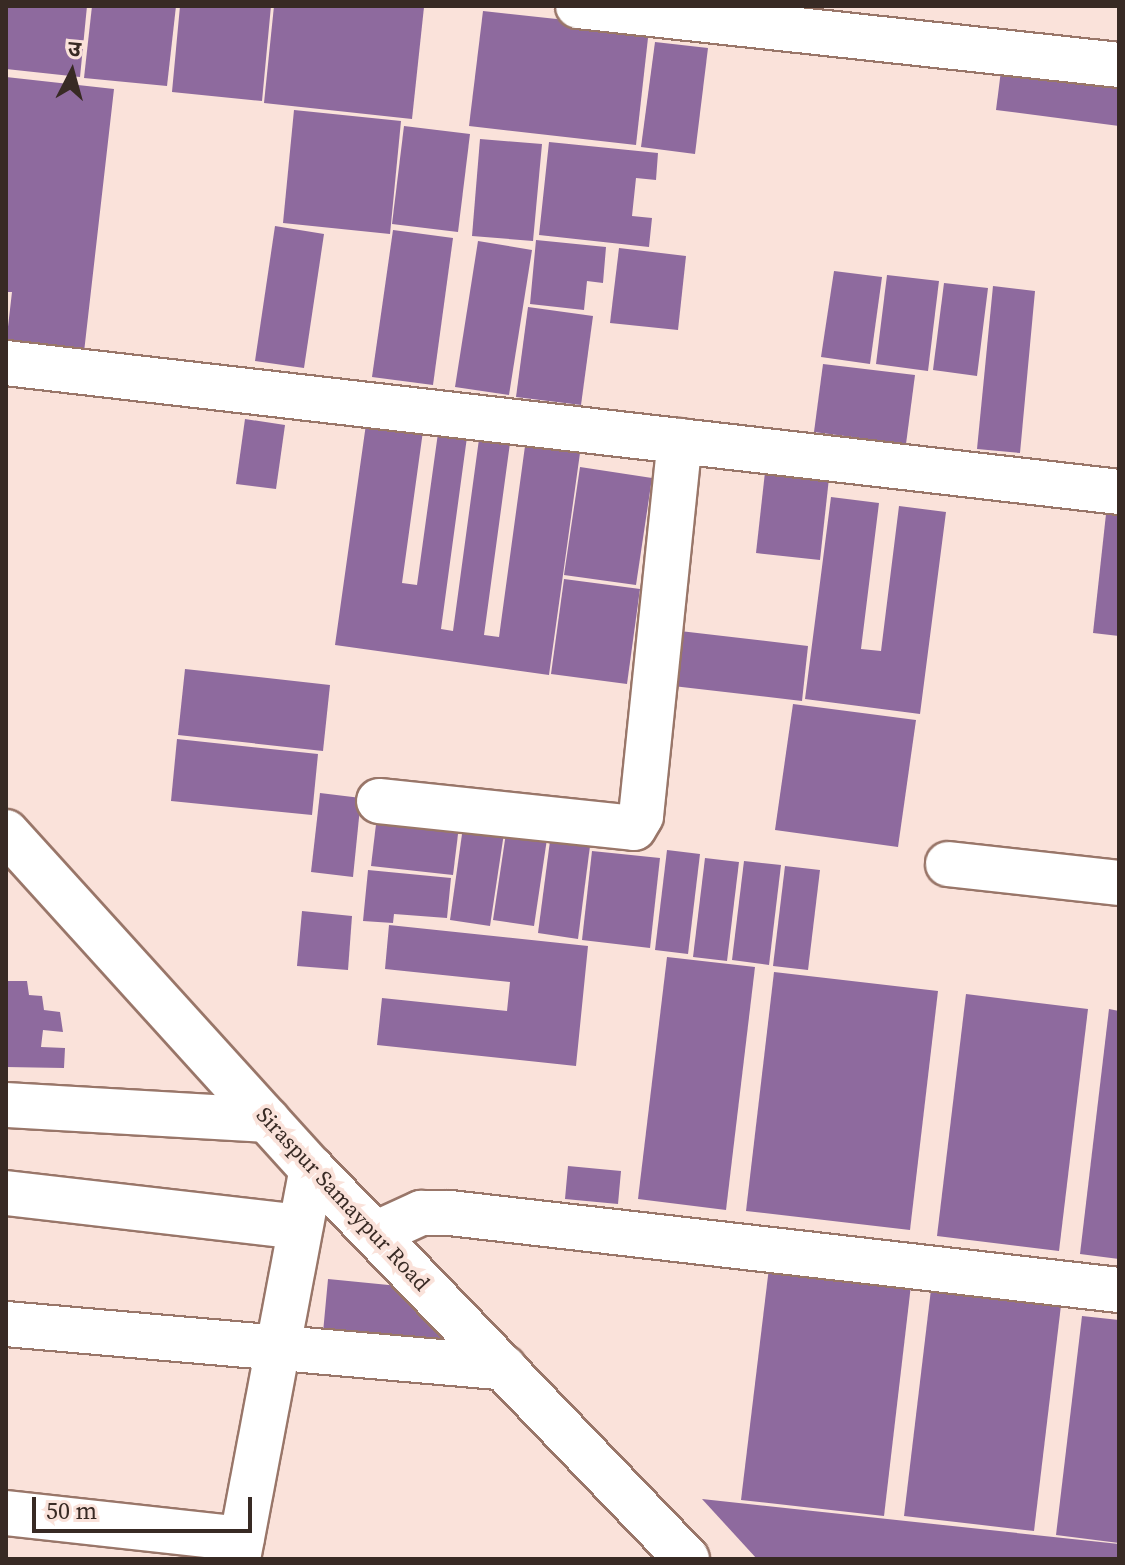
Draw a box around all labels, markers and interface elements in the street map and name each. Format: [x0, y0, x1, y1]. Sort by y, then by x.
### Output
north arrow [32, 32, 112, 112]
text: उ [67, 33, 82, 64]
street label: Siraspur Samaypur Road [251, 1102, 435, 1296]
scale bar [36, 1481, 256, 1531]
text: 50 m [46, 1494, 97, 1527]

